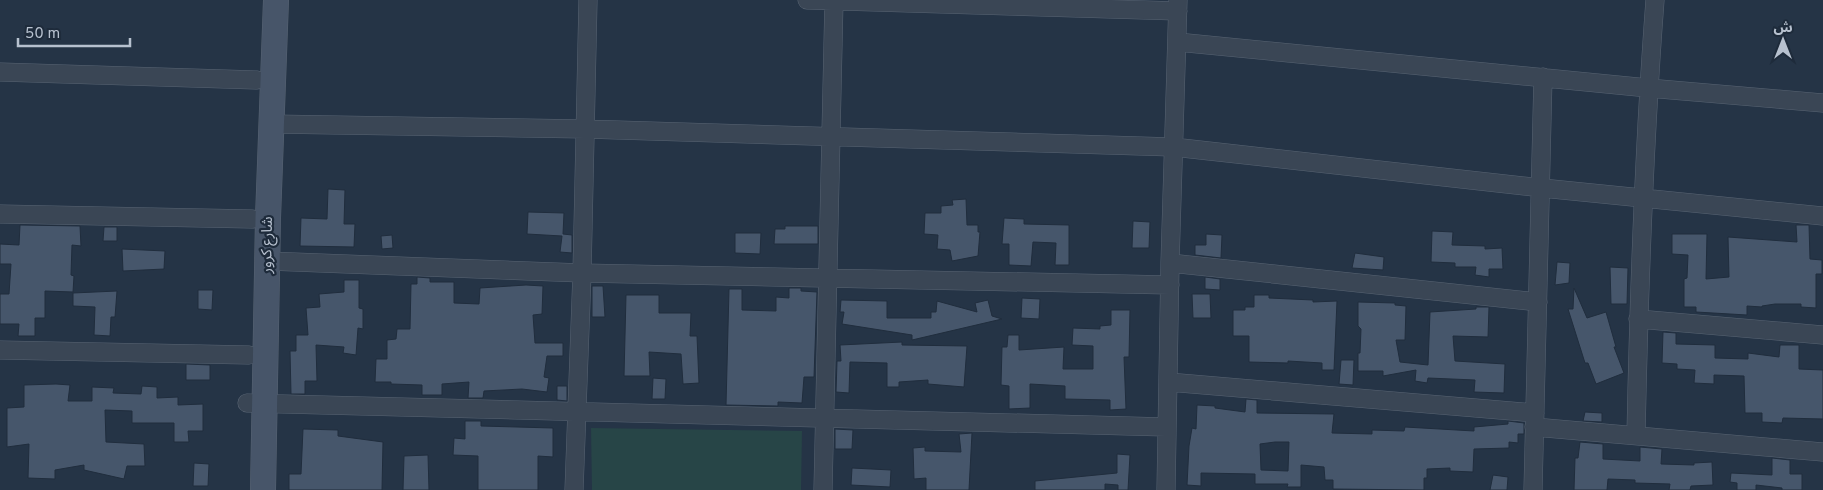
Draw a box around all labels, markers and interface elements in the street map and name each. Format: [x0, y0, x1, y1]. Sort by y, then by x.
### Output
scale bar [18, 15, 130, 47]
north arrow [1758, 15, 1808, 65]
text: ش [1773, 20, 1793, 37]
text: 50 m [25, 25, 60, 44]
street label: شارع كرور [258, 216, 279, 275]

